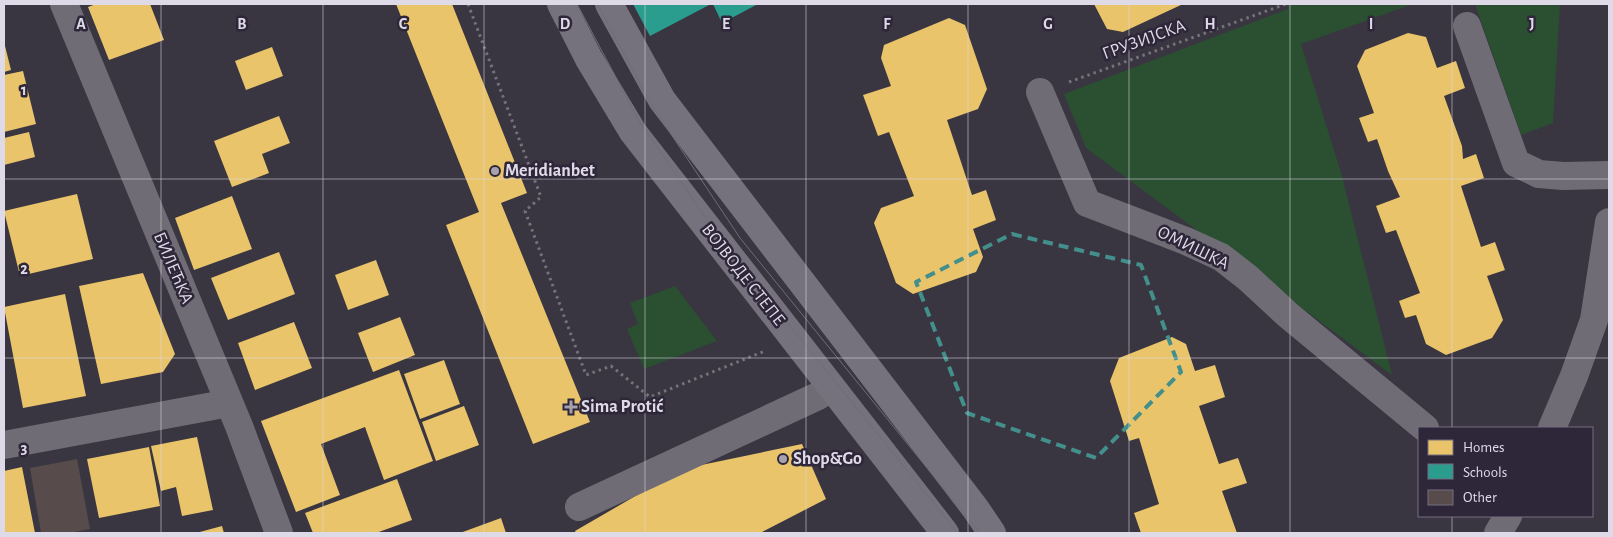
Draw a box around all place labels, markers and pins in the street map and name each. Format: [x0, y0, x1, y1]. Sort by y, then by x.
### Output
place label: Meridianbet [505, 162, 595, 180]
marker: Meridianbet [489, 165, 501, 177]
place label: Sima Protić [581, 398, 663, 416]
marker: Sima Protić [565, 401, 577, 413]
place label: Shop&Go [793, 450, 862, 468]
marker: Shop&Go [777, 453, 789, 465]

